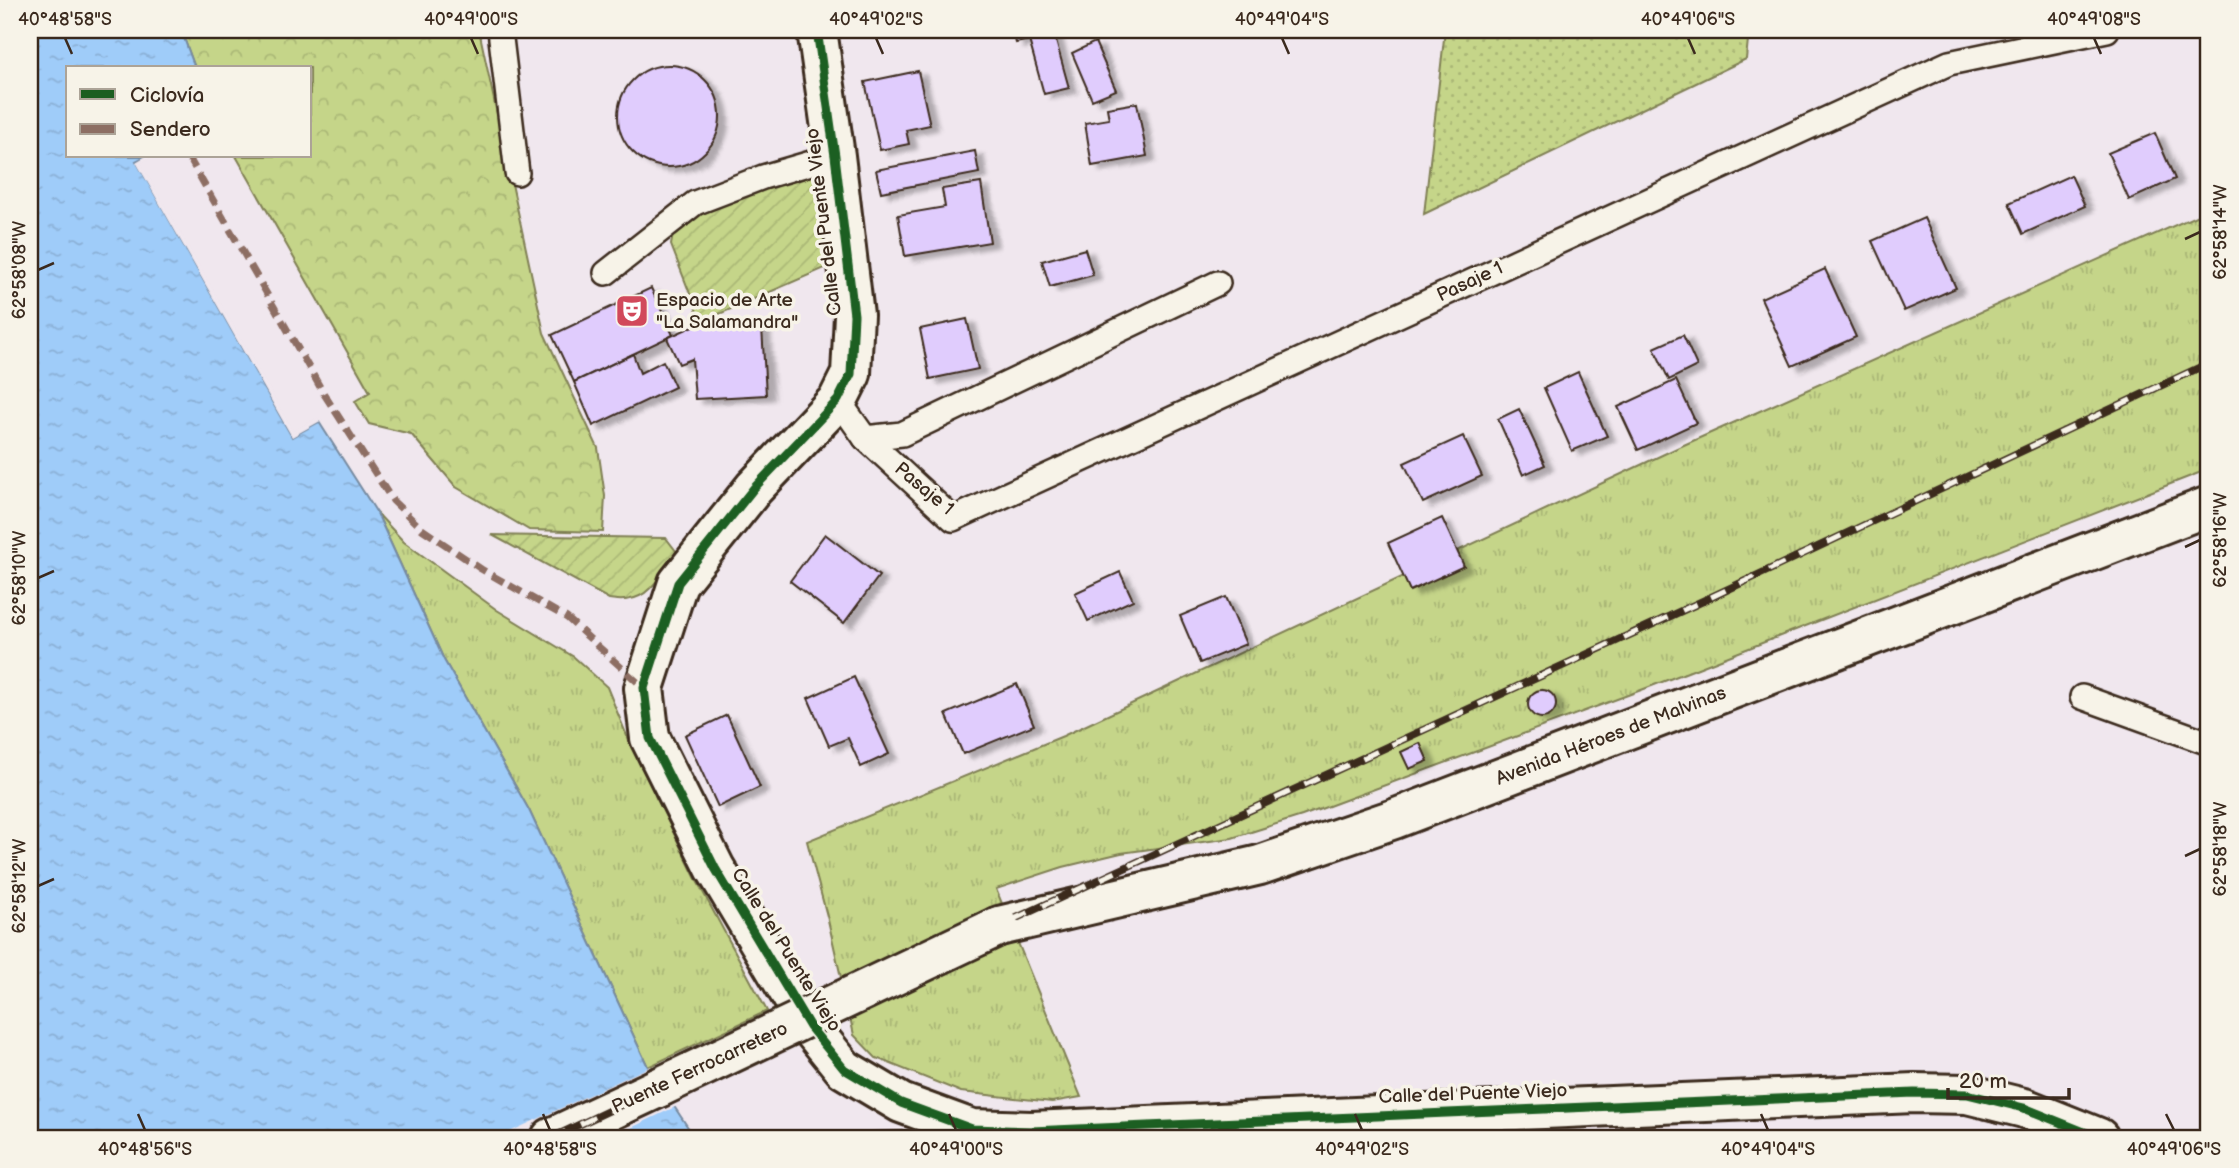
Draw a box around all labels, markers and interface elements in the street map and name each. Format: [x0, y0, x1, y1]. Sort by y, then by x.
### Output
text: 40°48'58"S [18, 9, 112, 30]
text: 40°49'00"S [424, 9, 518, 30]
text: 40°49'02"S [829, 9, 923, 30]
text: 40°49'04"S [1235, 9, 1329, 30]
text: 40°49'06"S [1641, 9, 1735, 30]
text: 40°49'08"S [2047, 9, 2141, 30]
legend [66, 66, 312, 158]
text: Ciclovía [130, 83, 204, 108]
text: Sendero [130, 117, 211, 142]
street label: Calle del Puente Viejo [801, 127, 847, 317]
text: 62°58'14"W [2210, 184, 2231, 280]
text: 62°58'08"W [9, 220, 30, 319]
street label: Pasaje 1 [1433, 257, 1507, 307]
place label: Espacio de Arte "La Salamandra" [656, 289, 798, 334]
theatre icon: Espacio de Arte "La Salamandra" [613, 292, 651, 330]
street label: Pasaje 1 [890, 458, 958, 520]
text: 62°58'16"W [2210, 492, 2231, 588]
text: 62°58'10"W [9, 530, 30, 625]
street label: Avenida Héroes de Malvinas [1493, 681, 1729, 791]
text: 62°58'18"W [2210, 801, 2231, 896]
text: 62°58'12"W [9, 838, 30, 933]
street label: Calle del Puente Viejo [726, 864, 846, 1036]
street label: Puente Ferrocarretero [608, 1017, 792, 1119]
scale bar [1948, 1056, 2069, 1100]
text: 20 m [1959, 1069, 2007, 1094]
street label: Calle del Puente Viejo [1378, 1079, 1568, 1109]
text: 40°48'56"S [98, 1139, 192, 1160]
text: 40°48'58"S [503, 1139, 597, 1160]
text: 40°49'00"S [909, 1139, 1003, 1160]
text: 40°49'02"S [1315, 1139, 1409, 1160]
text: 40°49'04"S [1721, 1139, 1815, 1160]
text: 40°49'06"S [2127, 1139, 2221, 1160]

